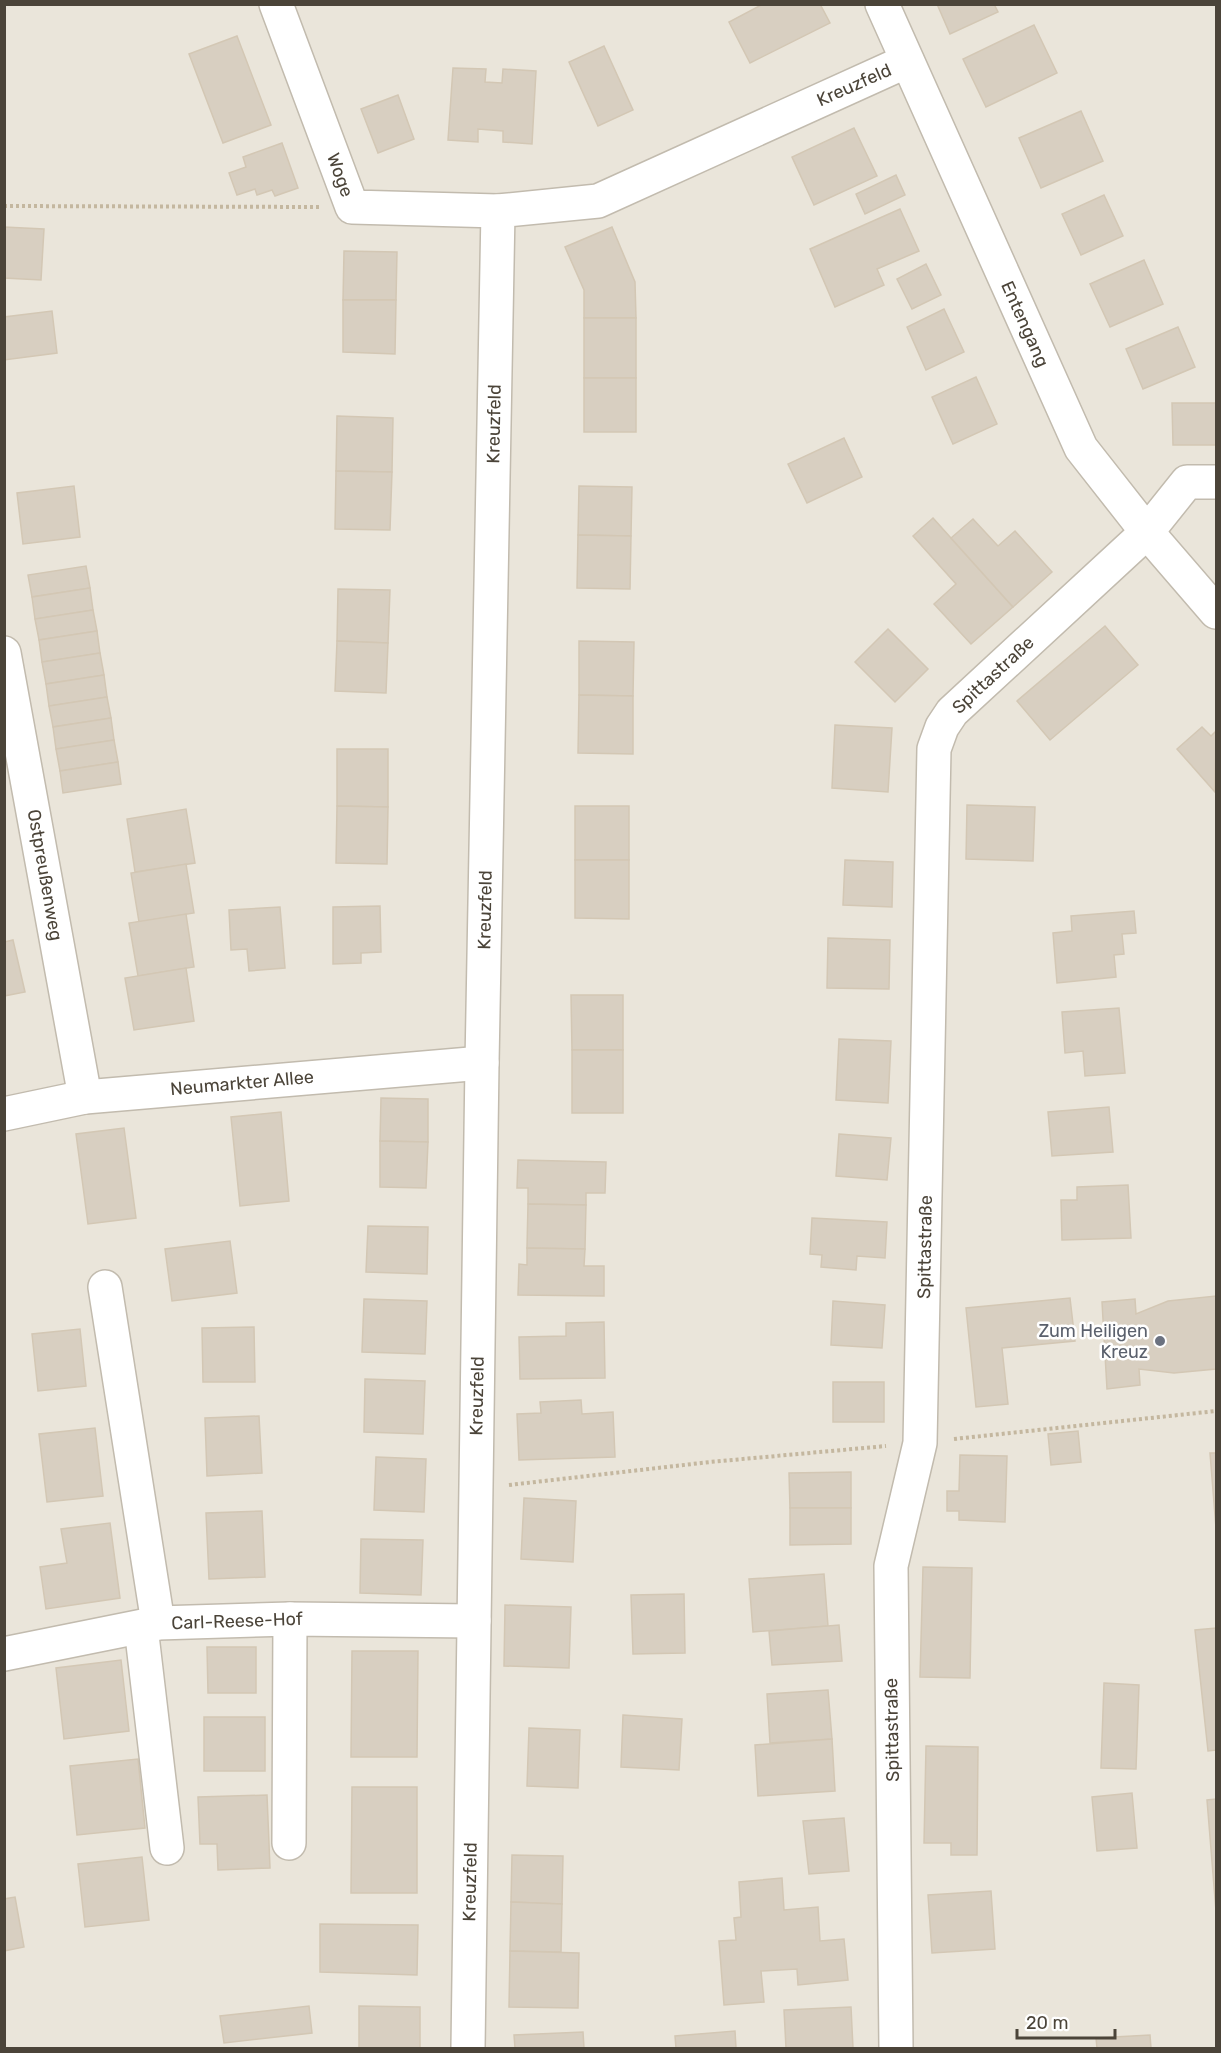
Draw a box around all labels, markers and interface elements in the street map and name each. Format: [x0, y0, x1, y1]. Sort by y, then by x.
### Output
street label: Kreuzfeld [813, 59, 895, 111]
street label: Woge [322, 150, 358, 200]
street label: Entengang [996, 277, 1054, 371]
street label: Kreuzfeld [482, 384, 506, 464]
street label: Spittastraße [948, 632, 1038, 718]
street label: Ostpreußenweg [23, 808, 67, 942]
street label: Kreuzfeld [473, 870, 497, 950]
street label: Neumarkter Allee [169, 1066, 315, 1100]
street label: Spittastraße [913, 1195, 937, 1299]
place label: Zum Heiligen Kreuz [1038, 1320, 1148, 1363]
marker: Zum Heiligen Kreuz [1153, 1334, 1167, 1348]
street label: Kreuzfeld [465, 1356, 489, 1436]
street label: Carl-Reese-Hof [171, 1608, 303, 1634]
street label: Spittastraße [880, 1678, 904, 1782]
street label: Kreuzfeld [458, 1842, 482, 1922]
scale bar [1017, 2002, 1114, 2040]
text: 20 m [1026, 2012, 1068, 2034]

